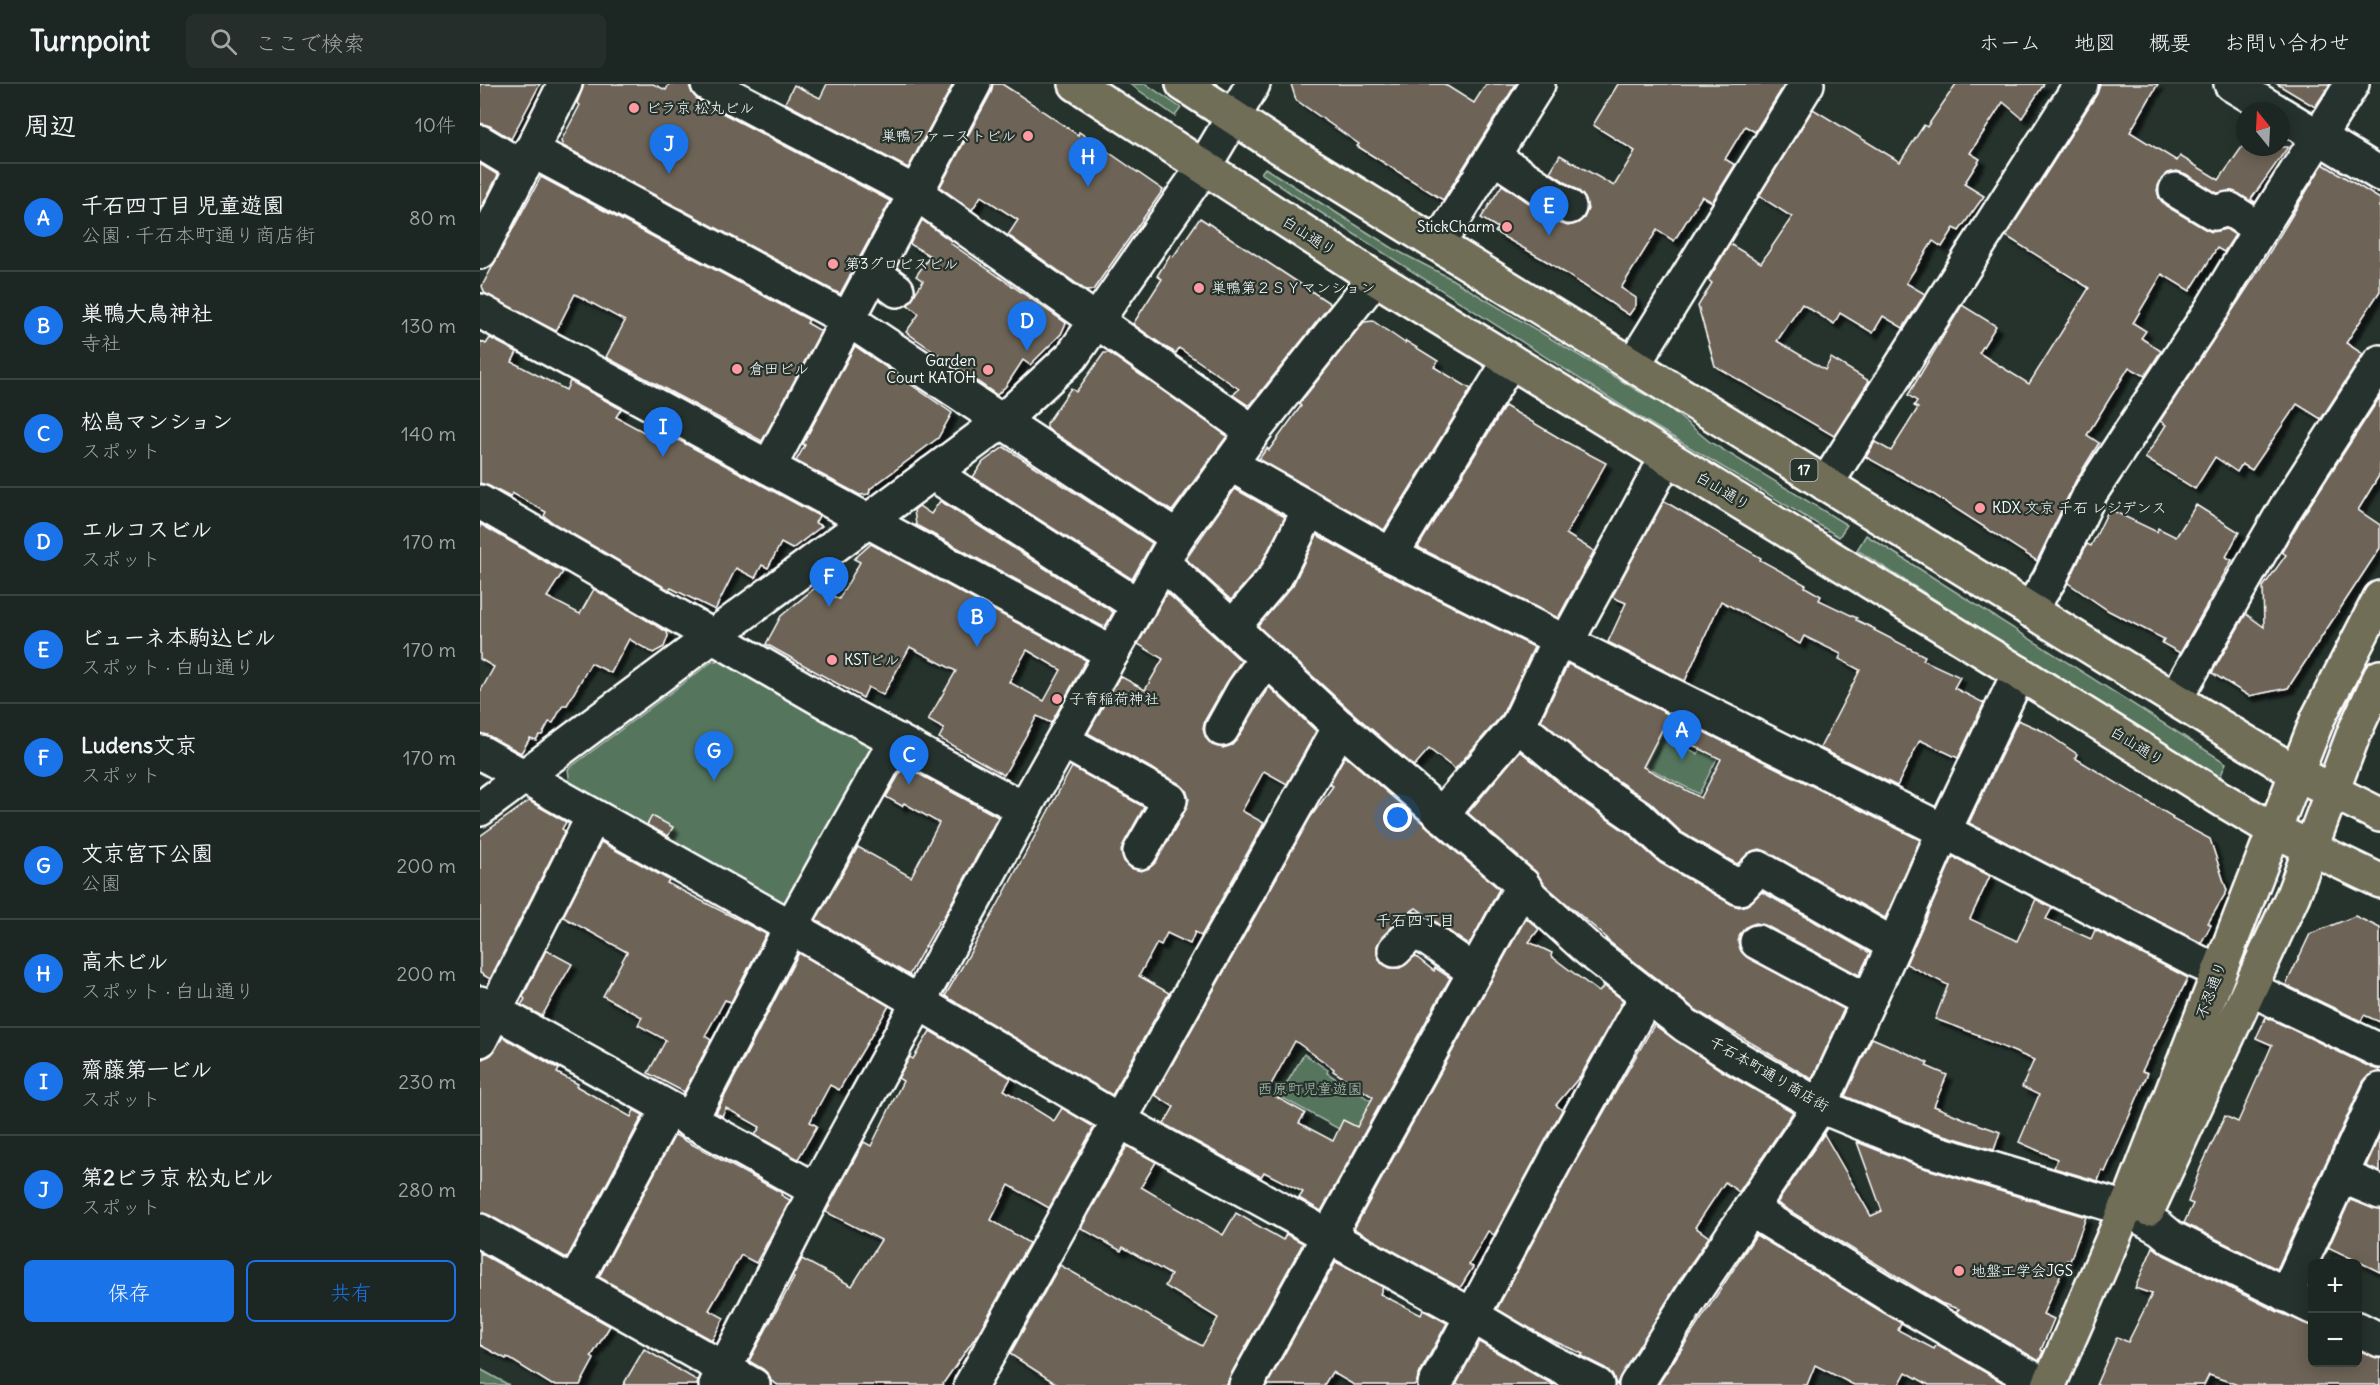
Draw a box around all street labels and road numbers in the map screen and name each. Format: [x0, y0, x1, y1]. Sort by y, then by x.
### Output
street label: 白山通り [1279, 211, 1340, 260]
road number: 17 [1790, 459, 1818, 481]
street label: 白山通り [1693, 467, 1754, 514]
street label: 白山通り [2107, 722, 2168, 770]
street label: 不忍通り [2191, 958, 2230, 1021]
street label: 千石本町通り商店街 [1706, 1032, 1832, 1116]

